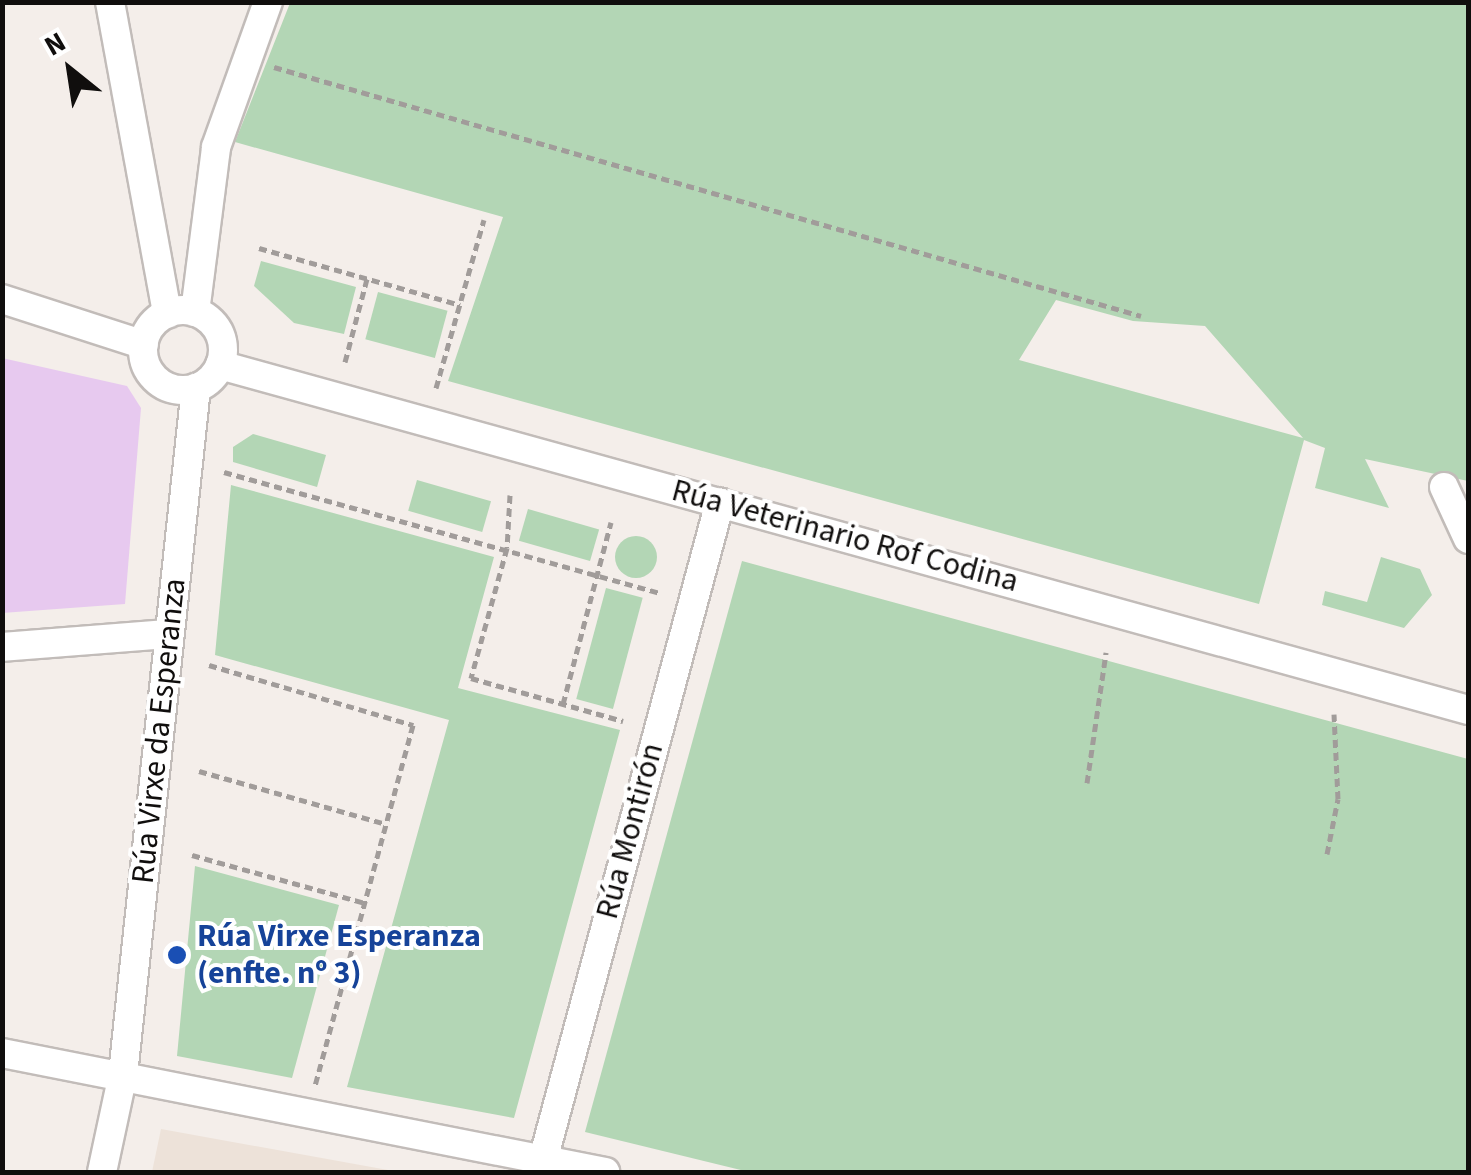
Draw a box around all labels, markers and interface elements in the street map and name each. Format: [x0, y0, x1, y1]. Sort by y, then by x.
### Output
north arrow [20, 20, 120, 120]
text: N [37, 22, 73, 66]
street label: Rúa Veterinario Rof Codina [668, 471, 1022, 601]
street label: Rúa Virxe da Esperanza [124, 576, 194, 886]
street label: Rúa Montirón [588, 739, 672, 923]
place label: Rúa Virxe Esperanza (enfte. nº 3) [197, 918, 481, 993]
marker: Rúa Virxe Esperanza (enfte. nº 3) [166, 944, 188, 966]

